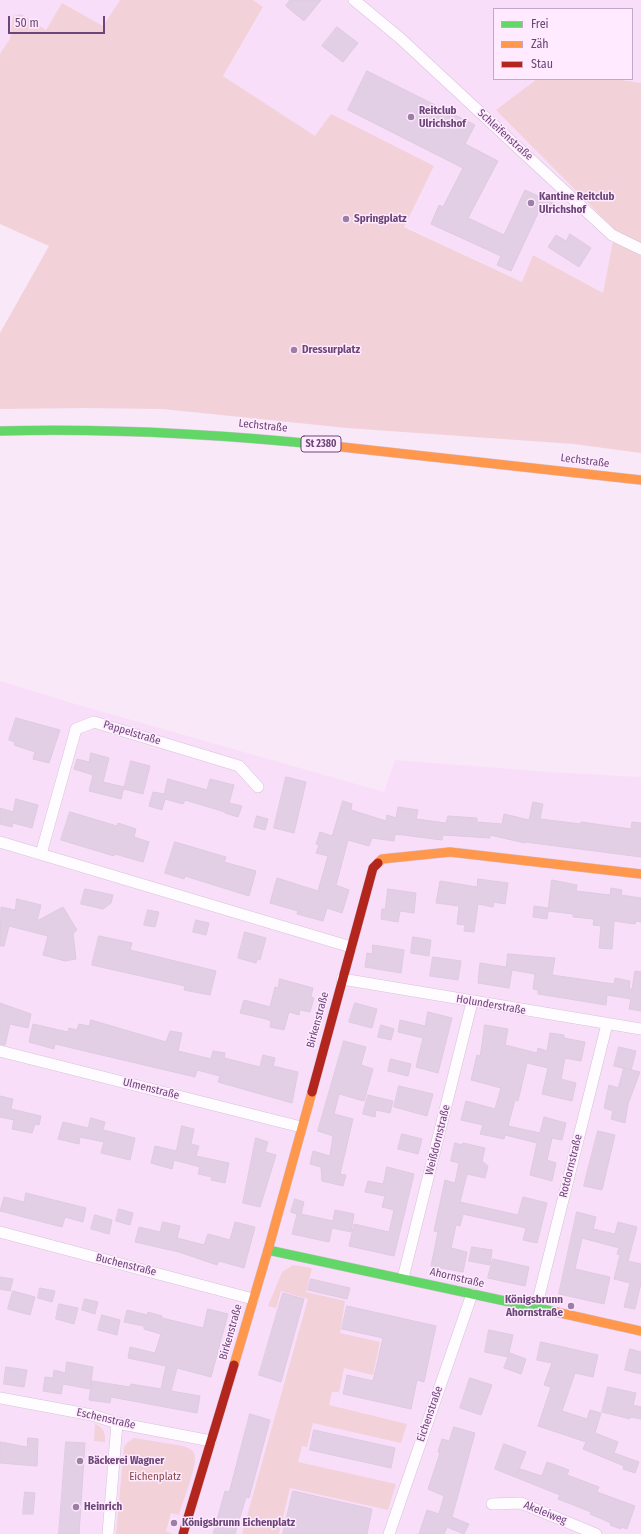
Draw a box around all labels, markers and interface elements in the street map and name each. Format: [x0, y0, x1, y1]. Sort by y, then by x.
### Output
scale bar [10, 8, 107, 34]
legend [493, 8, 633, 80]
text: 50 m [15, 16, 39, 30]
text: Frei [531, 17, 549, 31]
text: Zäh [531, 37, 549, 51]
text: Stau [531, 57, 553, 71]
place label: Reitclub Ulrichshof [419, 104, 466, 130]
street label: Schleifenstraße [475, 107, 535, 163]
marker: Reitclub Ulrichshof [406, 112, 416, 122]
place label: Kantine Reitclub Ulrichshof [539, 190, 614, 216]
marker: Kantine Reitclub Ulrichshof [526, 198, 536, 208]
place label: Springplatz [354, 212, 407, 226]
marker: Springplatz [341, 214, 351, 224]
place label: Dressurplatz [302, 343, 360, 357]
marker: Dressurplatz [289, 345, 299, 355]
street label: Lechstraße [238, 417, 288, 435]
road number: St 2380 [301, 436, 341, 452]
street label: Lechstraße [560, 451, 610, 471]
street label: Pappelstraße [102, 718, 162, 748]
street label: Birkenstraße [304, 991, 332, 1049]
street label: Holunderstraße [455, 992, 527, 1018]
street label: Ulmenstraße [121, 1076, 181, 1102]
street label: Weißdornstraße [423, 1103, 453, 1177]
street label: Rotdornstraße [557, 1133, 585, 1199]
street label: Buchenstraße [94, 1251, 158, 1279]
street label: Ahornstraße [428, 1265, 486, 1291]
place label: Königsbrunn Ahornstraße [505, 1293, 563, 1319]
marker: Königsbrunn Ahornstraße [566, 1301, 576, 1311]
street label: Birkenstraße [217, 1303, 245, 1361]
street label: Eichenstraße [414, 1384, 446, 1444]
street label: Eschenstraße [75, 1406, 137, 1432]
place label: Bäckerei Wagner [88, 1454, 164, 1468]
marker: Bäckerei Wagner [75, 1456, 85, 1466]
park label: Eichenplatz [129, 1470, 181, 1484]
street label: Akeleiweg [522, 1498, 568, 1528]
place label: Heinrich [84, 1500, 122, 1514]
marker: Heinrich [71, 1502, 81, 1512]
place label: Königsbrunn Eichenplatz [182, 1516, 295, 1530]
marker: Königsbrunn Eichenplatz [169, 1518, 179, 1528]

